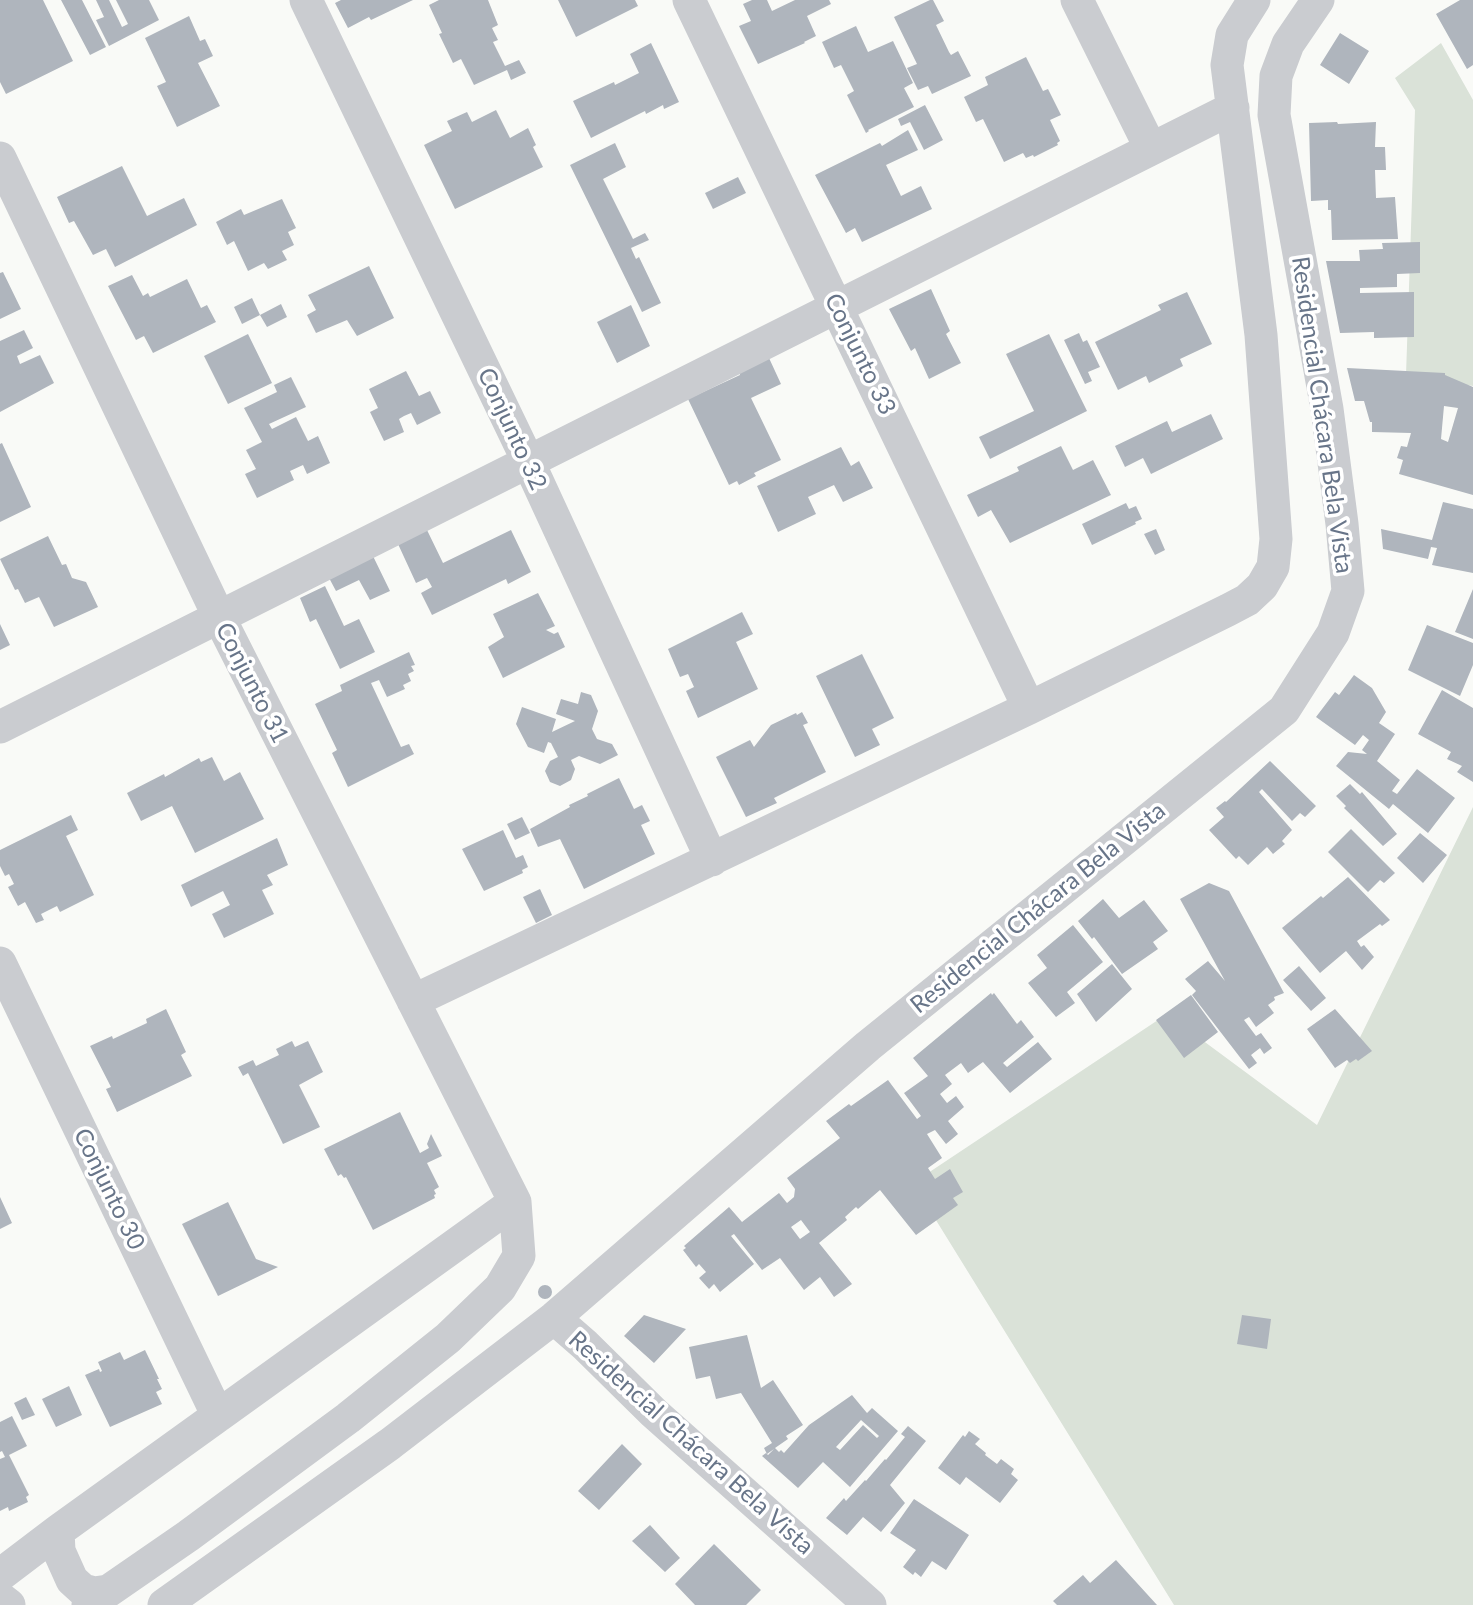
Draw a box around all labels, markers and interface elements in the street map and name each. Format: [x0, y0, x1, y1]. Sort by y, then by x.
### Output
street label: Residencial Chácara Bela Vista [1286, 255, 1358, 575]
street label: Conjunto 33 [818, 289, 902, 419]
street label: Conjunto 32 [471, 363, 553, 495]
street label: Conjunto 31 [209, 618, 295, 748]
street label: Residencial Chácara Bela Vista [905, 796, 1171, 1020]
street label: Conjunto 30 [67, 1124, 151, 1254]
street label: Residencial Chácara Bela Vista [563, 1325, 819, 1561]

